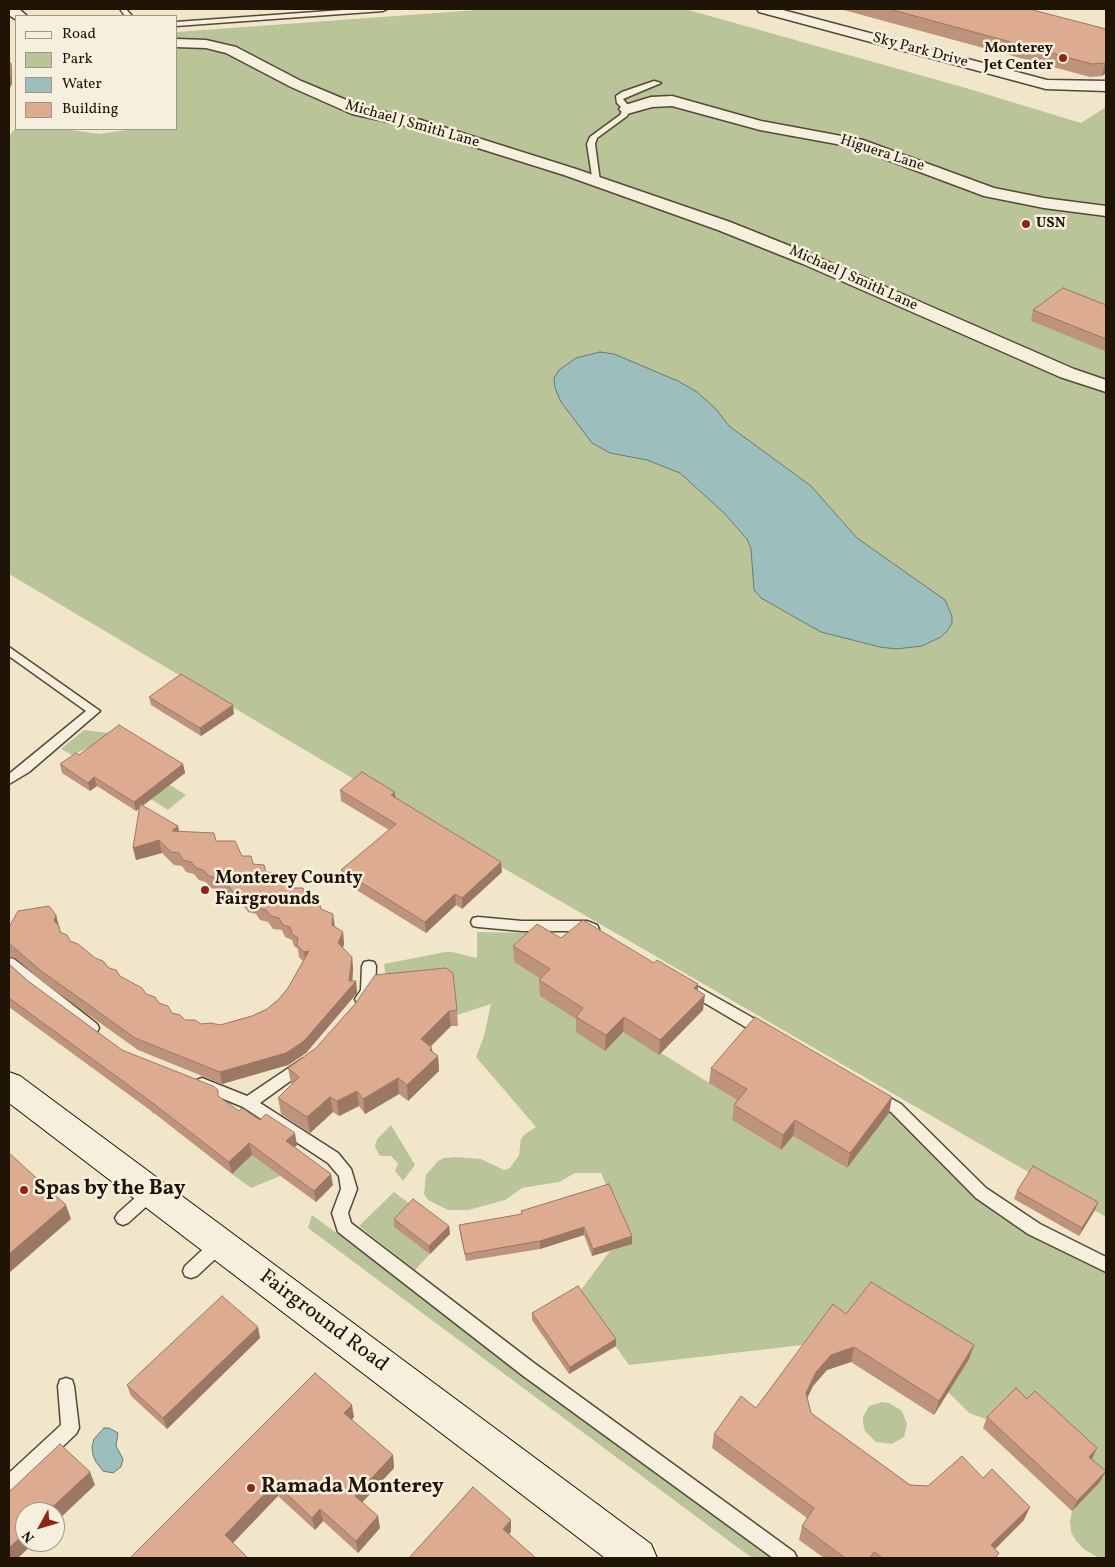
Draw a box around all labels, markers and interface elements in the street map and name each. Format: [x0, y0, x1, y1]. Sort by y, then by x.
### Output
legend [15, 15, 178, 130]
text: Road [62, 24, 96, 45]
street label: Sky Park Drive [870, 30, 970, 72]
place label: Monterey Jet Center [984, 40, 1053, 75]
text: Park [62, 49, 93, 70]
marker: Monterey Jet Center [1057, 52, 1069, 64]
text: Water [62, 74, 102, 95]
street label: Michael J Smith Lane [343, 97, 481, 153]
text: Building [62, 99, 118, 120]
street label: Higuera Lane [837, 132, 927, 176]
place label: USN [1036, 215, 1066, 233]
marker: USN [1020, 218, 1032, 230]
street label: Michael J Smith Lane [786, 243, 920, 315]
place label: Monterey County Fairgrounds [215, 869, 363, 912]
marker: Monterey County Fairgrounds [199, 884, 211, 896]
place label: Spas by the Bay [34, 1177, 185, 1203]
marker: Spas by the Bay [18, 1184, 30, 1196]
street label: Fairground Road [254, 1265, 392, 1379]
place label: Ramada Monterey [261, 1475, 444, 1501]
marker: Ramada Monterey [245, 1482, 257, 1494]
north arrow [15, 1502, 65, 1552]
text: N [18, 1526, 39, 1546]

